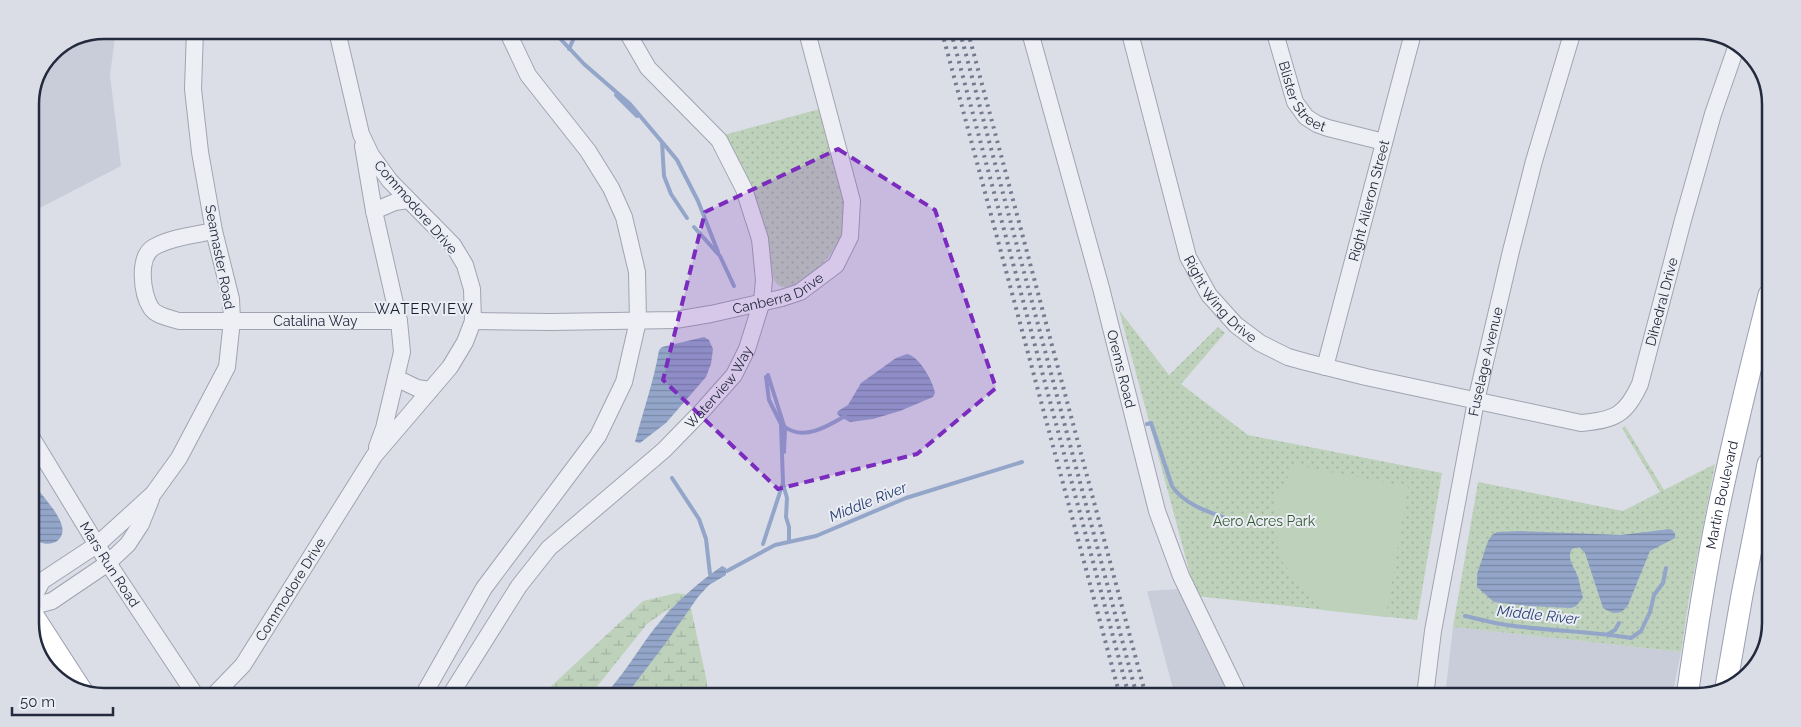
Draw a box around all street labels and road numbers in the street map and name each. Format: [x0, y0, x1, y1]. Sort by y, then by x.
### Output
street label: Blister Street [1276, 59, 1328, 135]
street label: Right Aileron Street [1345, 138, 1393, 263]
street label: Commodore Drive [371, 157, 461, 257]
street label: Seamaster Road [202, 203, 238, 311]
street label: Right Wing Drive [1181, 253, 1260, 346]
street label: Dihedral Drive [1642, 256, 1681, 348]
street label: Canberra Drive [731, 269, 826, 317]
street label: Fuselage Avenue [1465, 305, 1506, 418]
street label: Catalina Way [273, 313, 358, 329]
street label: Orems Road [1104, 328, 1139, 410]
street label: Waterview Way [682, 343, 755, 432]
street label: Martin Boulevard [1703, 439, 1741, 551]
street label: Mars Run Road [77, 519, 143, 610]
street label: Commodore Drive [252, 535, 329, 644]

